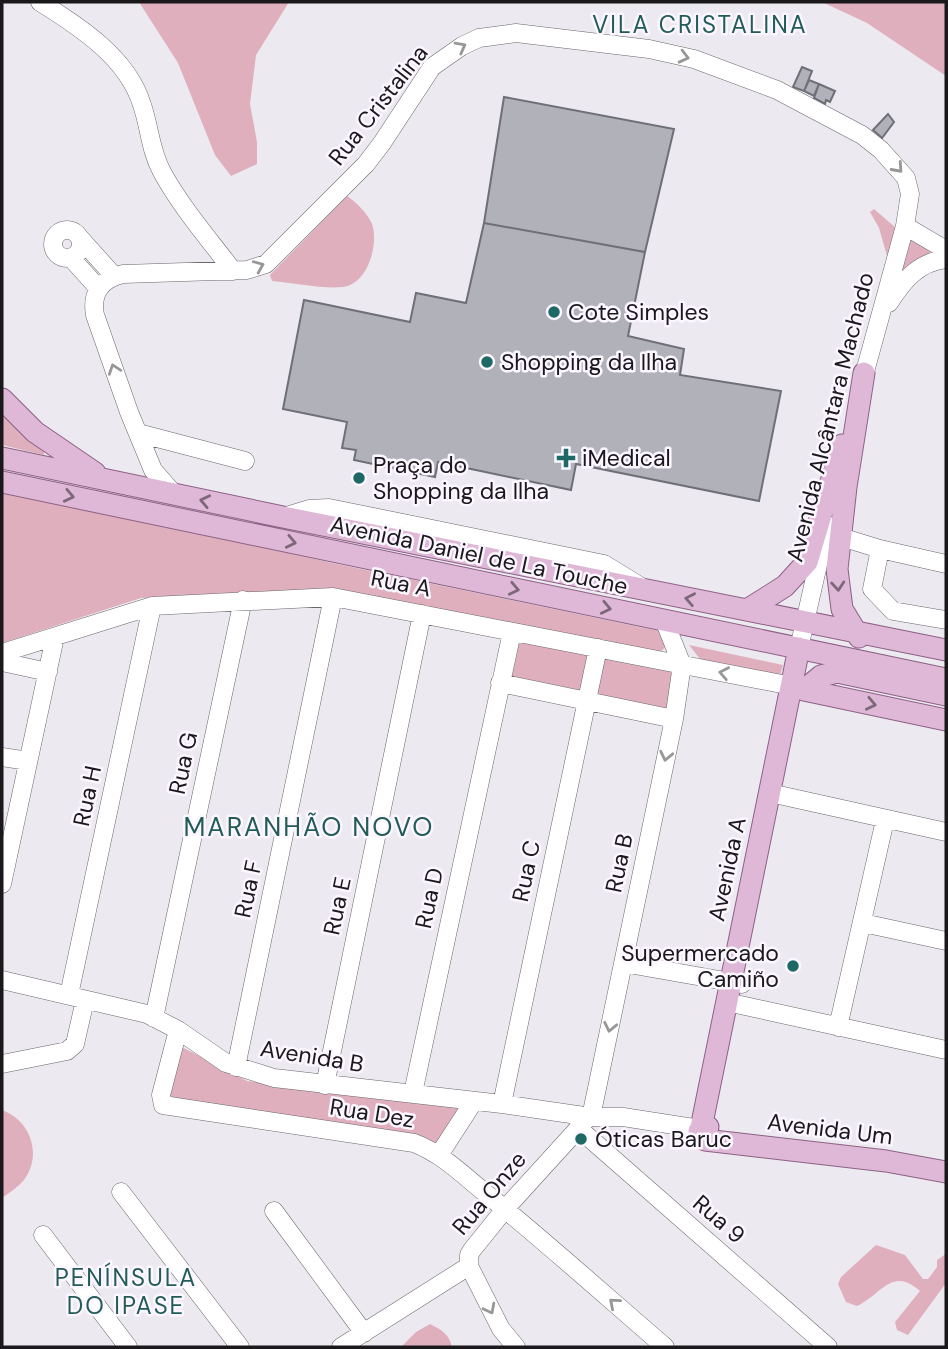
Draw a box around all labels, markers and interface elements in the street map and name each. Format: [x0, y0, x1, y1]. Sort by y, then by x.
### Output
district label: VILA CRISTALINA [592, 9, 808, 40]
street label: Rua Cristalina [322, 39, 434, 171]
one-way arrow [454, 42, 466, 56]
one-way arrow [678, 49, 690, 63]
one-way arrow [890, 160, 902, 173]
one-way arrow [252, 260, 264, 274]
street label: Avenida Alcântara Machado [779, 269, 881, 565]
place label: Cote Simples [568, 297, 709, 327]
marker: Cote Simples [546, 304, 562, 320]
place label: Shopping da Ilha [501, 347, 677, 377]
marker: Shopping da Ilha [479, 354, 495, 370]
one-way arrow [108, 363, 122, 376]
place label: iMedical [582, 443, 671, 473]
marker: iMedical [556, 448, 576, 468]
place label: Praça do Shopping da Ilha [373, 450, 549, 506]
marker: Praça do Shopping da Ilha [351, 470, 367, 486]
one-way arrow [63, 487, 75, 502]
one-way arrow [199, 494, 211, 509]
street label: Avenida Daniel de La Touche [328, 509, 630, 601]
one-way arrow [285, 534, 297, 549]
street label: Rua A [368, 562, 434, 604]
one-way arrow [508, 580, 520, 595]
one-way arrow [831, 580, 846, 592]
one-way arrow [684, 592, 696, 607]
one-way arrow [600, 599, 612, 614]
one-way arrow [719, 666, 730, 681]
one-way arrow [865, 696, 877, 711]
street label: Rua G [162, 729, 204, 797]
one-way arrow [659, 750, 674, 762]
street label: Rua H [66, 763, 108, 829]
district label: MARANHÃO NOVO [184, 810, 434, 844]
street label: Avenida A [701, 814, 753, 924]
street label: Rua B [598, 831, 640, 895]
street label: Rua C [505, 838, 547, 904]
street label: Rua F [227, 858, 269, 920]
street label: Rua D [408, 865, 450, 931]
street label: Rua E [316, 874, 358, 938]
place label: Supermercado Camiño [621, 938, 779, 994]
marker: Supermercado Camiño [785, 958, 801, 974]
one-way arrow [603, 1021, 618, 1033]
street label: Avenida B [258, 1033, 366, 1079]
street label: Rua Dez [328, 1092, 416, 1134]
street label: Avenida Um [766, 1106, 894, 1152]
place label: Óticas Baruc [595, 1124, 732, 1154]
marker: Óticas Baruc [573, 1131, 589, 1147]
street label: Rua Onze [445, 1145, 533, 1241]
street label: Rua 9 [687, 1188, 751, 1250]
district label: PENÍNSULA DO IPASE [55, 1262, 197, 1321]
one-way arrow [609, 1299, 622, 1311]
one-way arrow [482, 1301, 496, 1314]

